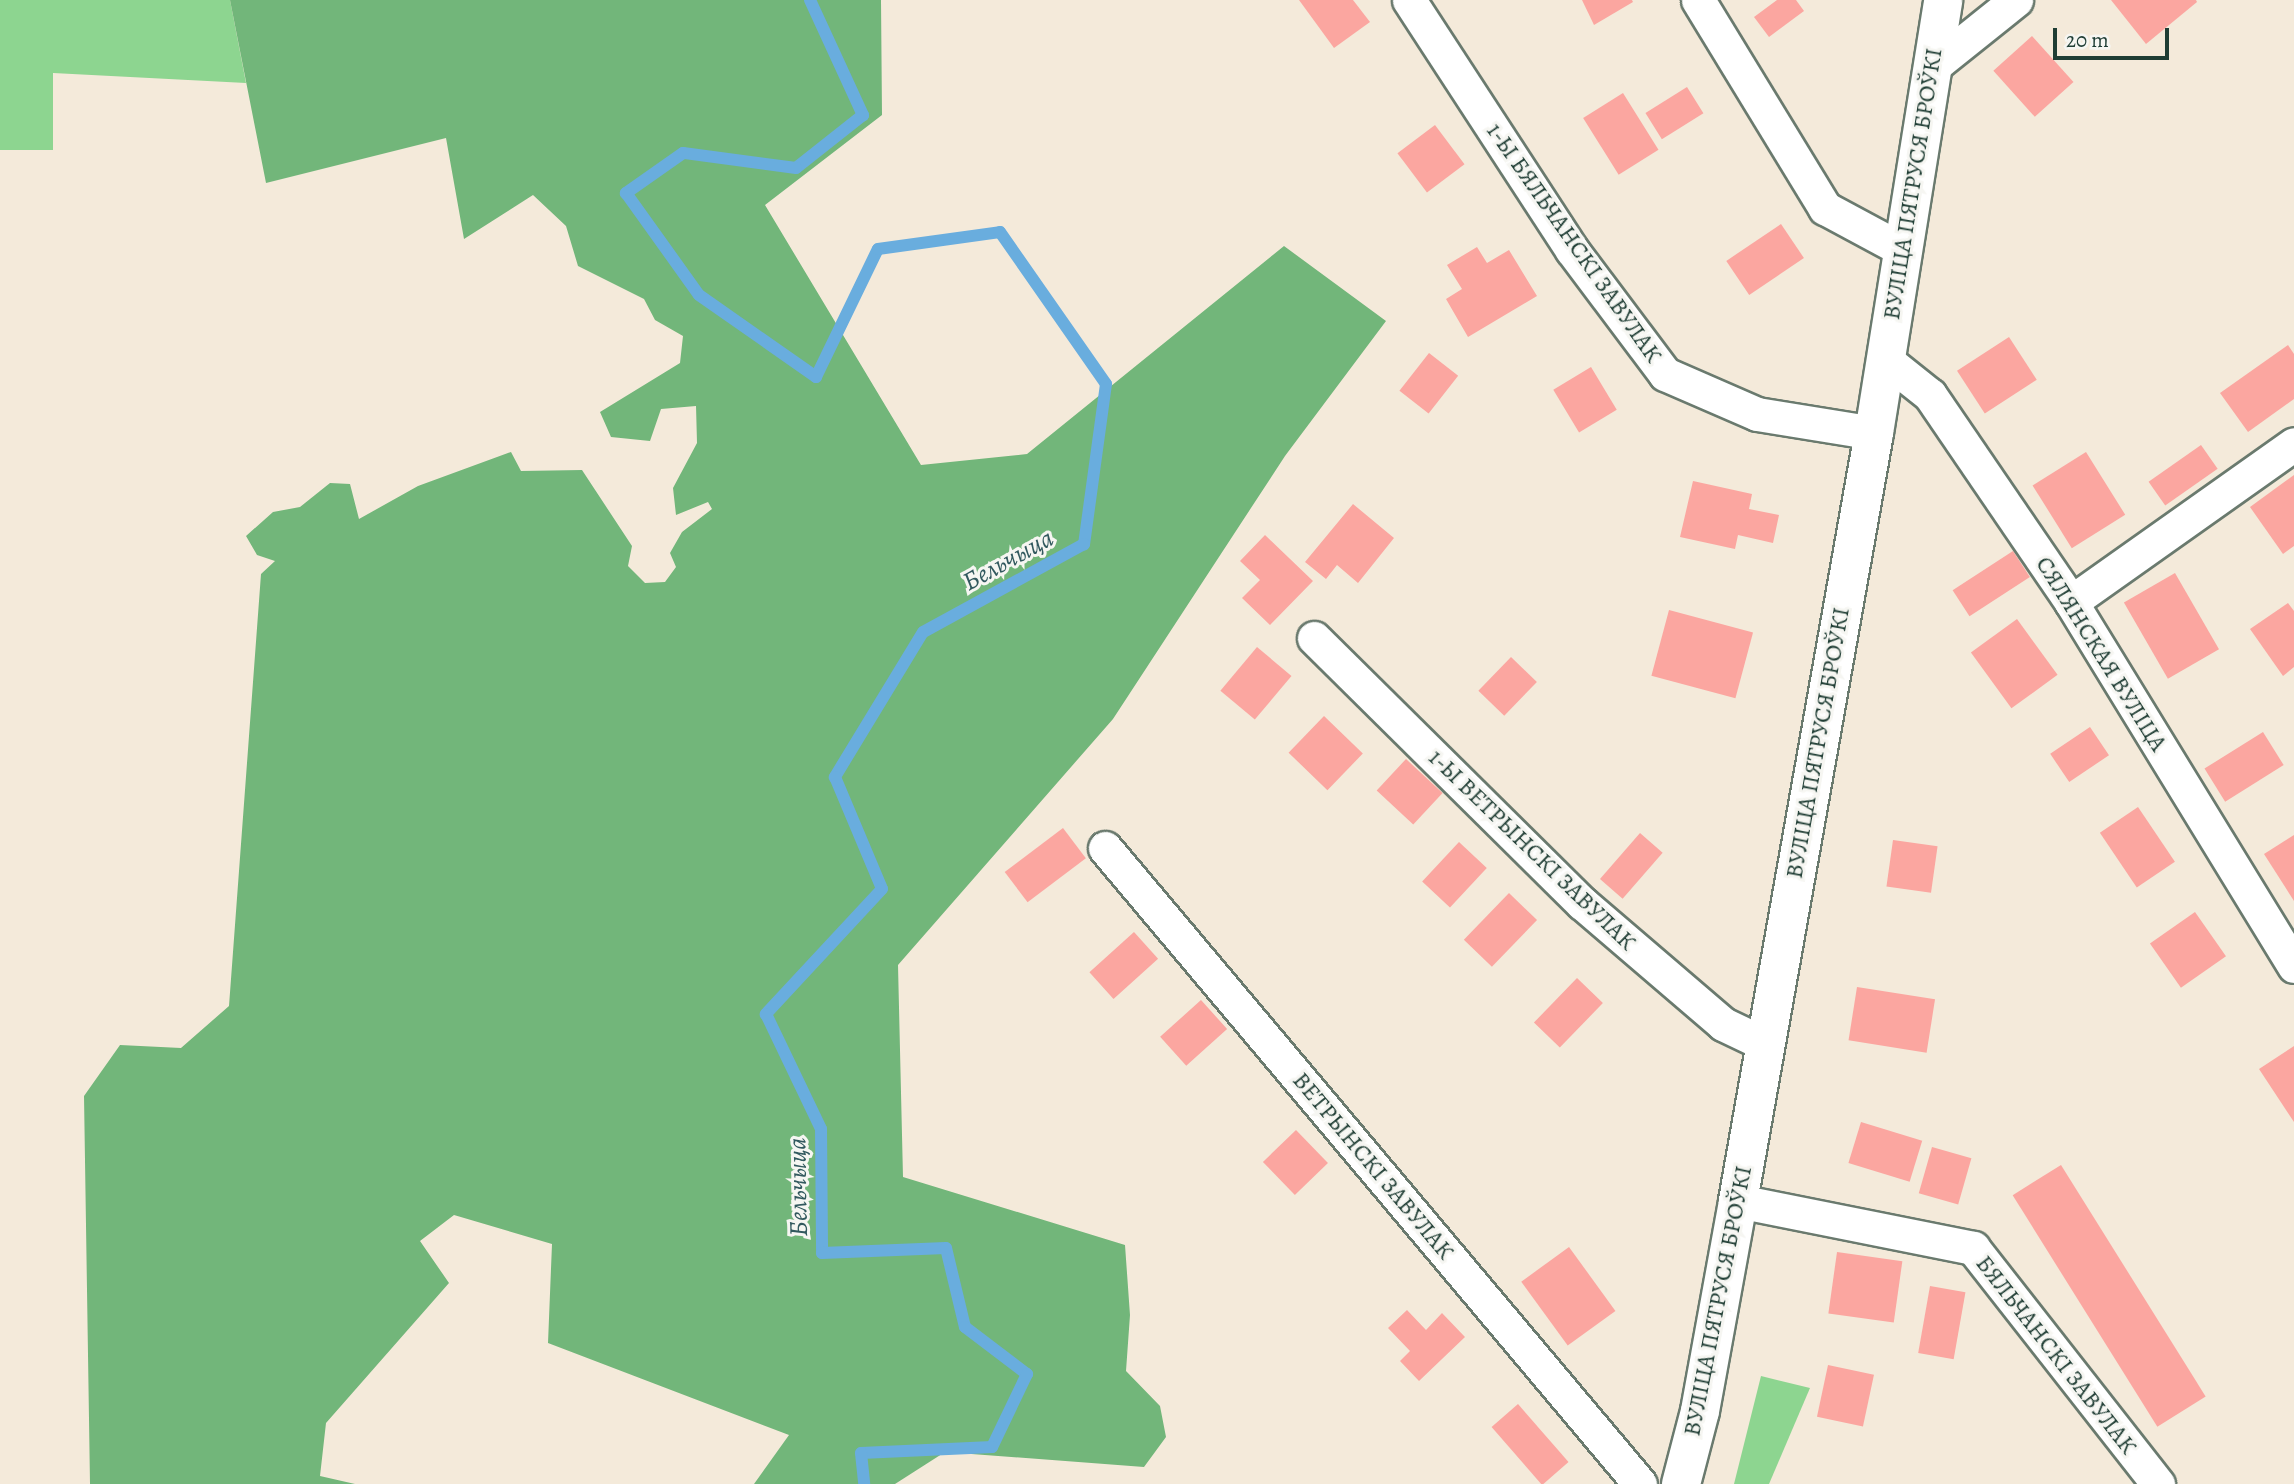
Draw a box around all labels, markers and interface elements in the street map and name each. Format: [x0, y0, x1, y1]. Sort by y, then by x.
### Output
scale bar [2056, 14, 2172, 58]
text: 20 m [2066, 26, 2109, 54]
street label: ВУЛІЦА ПЯТРУСЯ БРОЎКІ [1877, 46, 1949, 322]
street label: 1-Ы БЯЛЬЧАНСКІ ЗАВУЛАК [1480, 118, 1668, 368]
water label: Бельчыца [957, 522, 1059, 598]
street label: СЯЛЯНСКАЯ ВУЛІЦА [2029, 551, 2173, 757]
street label: ВУЛІЦА ПЯТРУСЯ БРОЎКІ [1780, 605, 1856, 881]
street label: 1-Ы ВЕТРЫНСКІ ЗАВУЛАК [1422, 743, 1642, 957]
street label: ВЕТРЫНСКІ ЗАВУЛАК [1286, 1067, 1460, 1265]
water label: Бельчыца [782, 1137, 814, 1237]
street label: ВУЛІЦА ПЯТРУСЯ БРОЎКІ [1678, 1163, 1758, 1439]
street label: БЯЛЬЧАНСКІ ЗАВУЛАК [1969, 1250, 2143, 1460]

